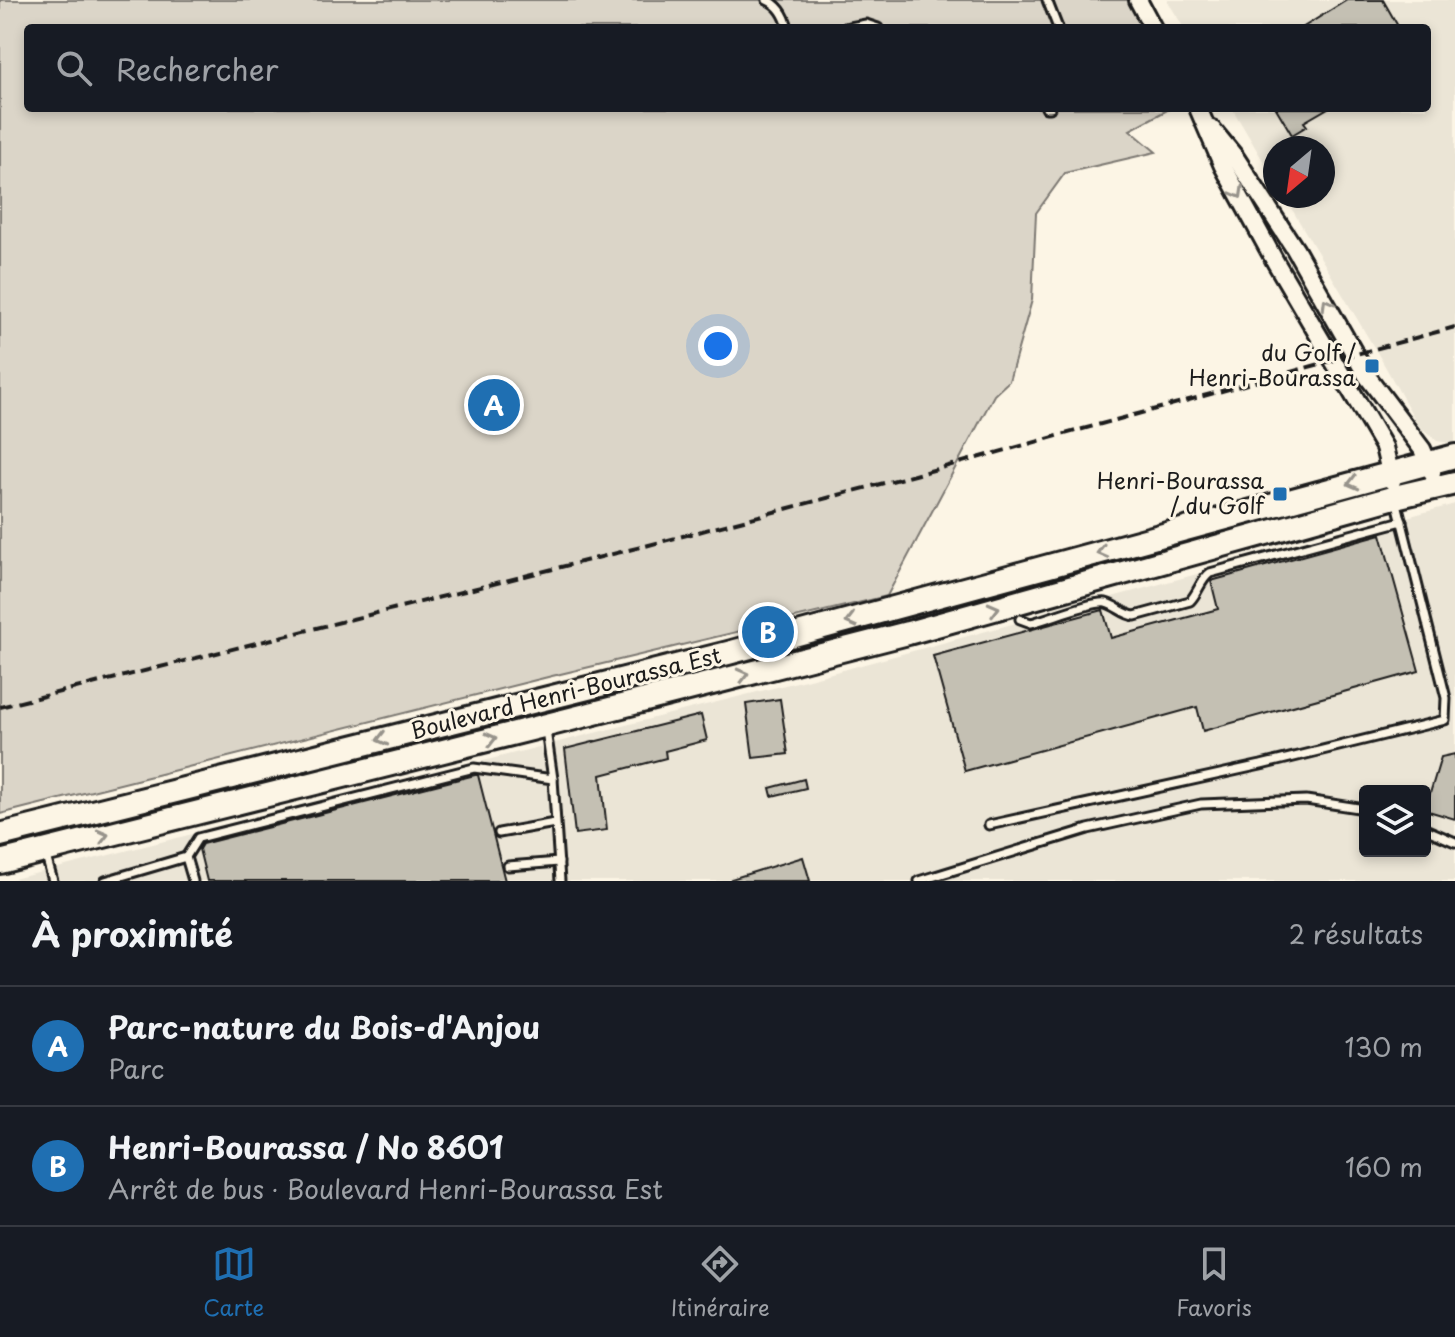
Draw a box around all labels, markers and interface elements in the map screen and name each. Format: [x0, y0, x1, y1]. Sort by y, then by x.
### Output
search box [24, 24, 1431, 112]
icon: search [52, 46, 96, 90]
text: Rechercher [116, 46, 279, 91]
north arrow [1263, 136, 1335, 208]
one-way arrow [1228, 184, 1243, 199]
one-way arrow [1321, 299, 1337, 313]
your location [698, 326, 738, 366]
place label: du Golf / Henri-Bourassa [1189, 335, 1356, 393]
marker: du Golf / Henri-Bourassa [1363, 357, 1381, 375]
pin: A [468, 375, 520, 435]
place label: Henri-Bourassa / du Golf [1097, 463, 1266, 521]
one-way arrow [1346, 474, 1360, 491]
marker: Henri-Bourassa / du Golf [1271, 485, 1289, 503]
one-way arrow [1095, 543, 1109, 560]
one-way arrow [987, 601, 1001, 618]
pin: B [742, 602, 794, 662]
one-way arrow [844, 611, 858, 628]
street label: Boulevard Henri-Bourassa Est [407, 637, 724, 746]
one-way arrow [736, 668, 749, 685]
one-way arrow [375, 730, 389, 747]
one-way arrow [484, 732, 497, 749]
map controls [1359, 785, 1431, 857]
button: layers [1359, 785, 1431, 857]
one-way arrow [95, 828, 109, 845]
text: À proximité [32, 907, 233, 959]
text: 2 résultats [1289, 914, 1423, 953]
text: Parc-nature du Bois-d'Anjou [108, 1004, 540, 1049]
text: A [48, 1027, 68, 1066]
text: 130 m [1344, 1027, 1423, 1066]
text: Parc [108, 1049, 164, 1088]
text: Henri-Bourassa / No 8601 [108, 1124, 503, 1169]
text: B [49, 1147, 67, 1186]
text: 160 m [1345, 1147, 1423, 1186]
text: Arrêt de bus · Boulevard Henri-Bourassa Est [108, 1169, 663, 1208]
tab: Carte [203, 1242, 264, 1323]
tab: Itinéraire [671, 1242, 770, 1323]
tab: Favoris [1176, 1242, 1252, 1323]

